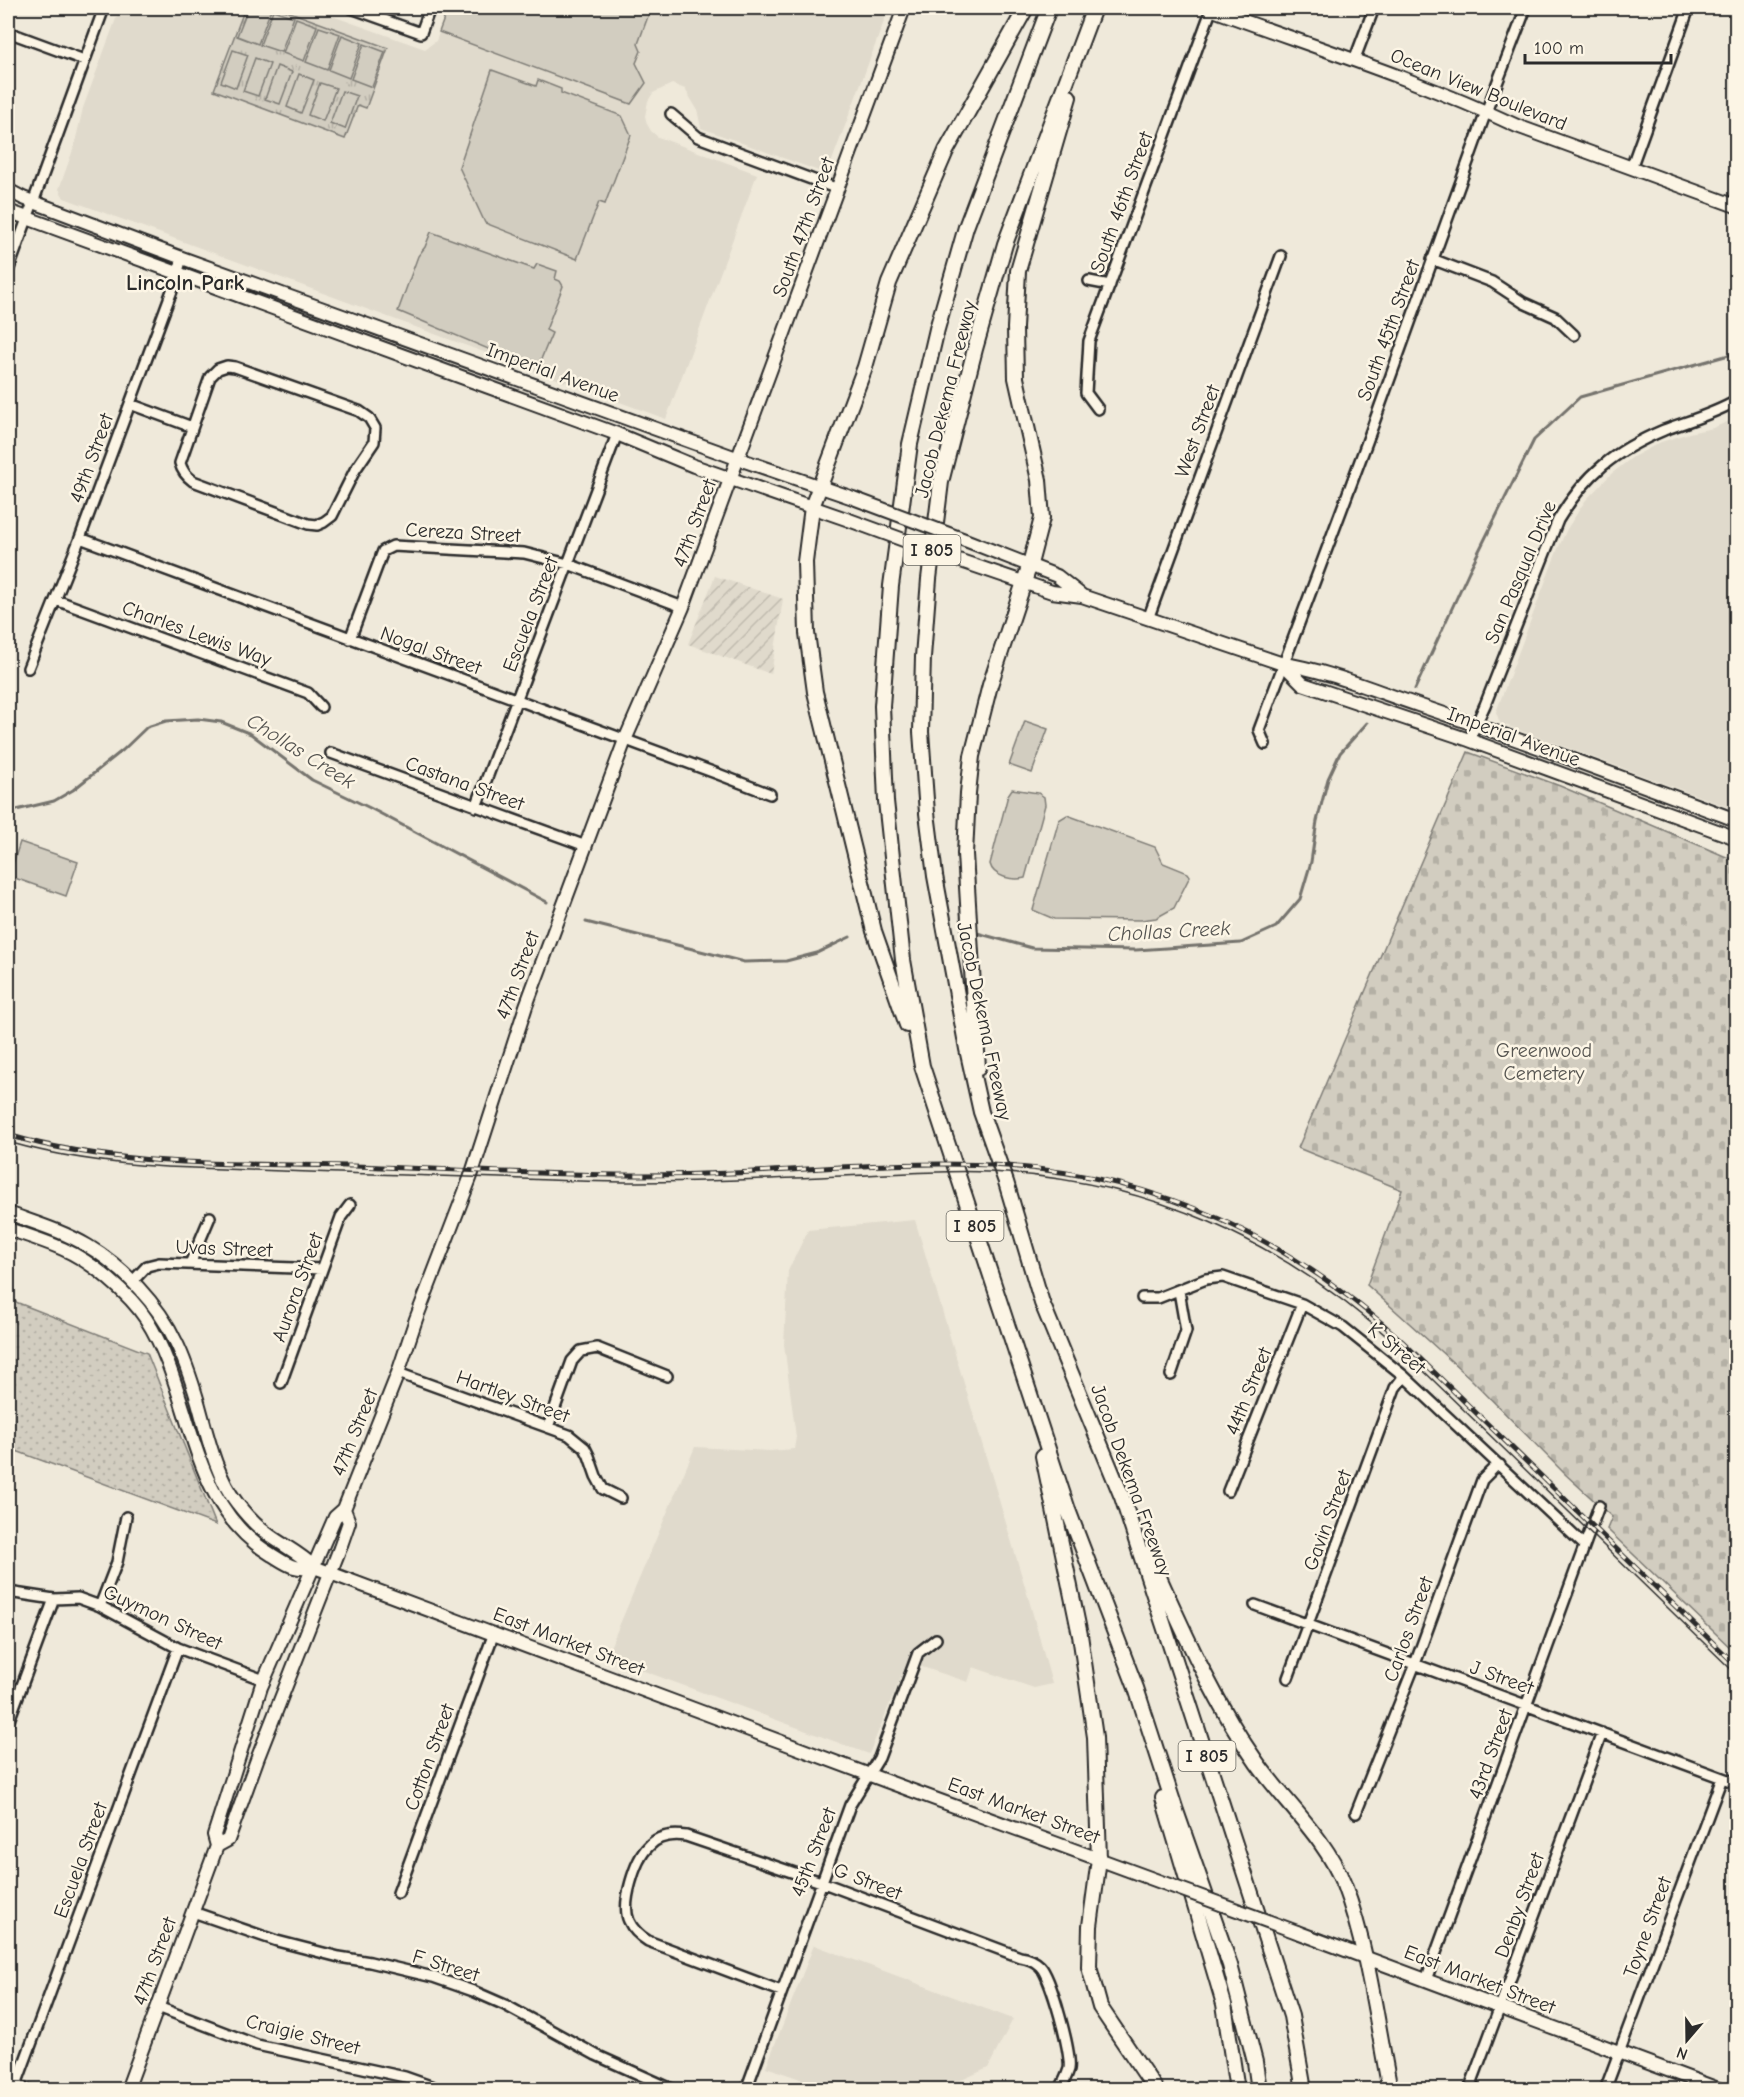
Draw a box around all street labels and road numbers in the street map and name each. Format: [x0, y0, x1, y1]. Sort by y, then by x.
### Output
street label: Ocean View Boulevard [1387, 44, 1570, 135]
street label: South 46th Street [1085, 127, 1158, 276]
street label: South 47th Street [767, 153, 840, 300]
street label: South 45th Street [1352, 255, 1425, 404]
street label: Jacob Dekema Freeway [910, 298, 981, 500]
street label: Imperial Avenue [483, 338, 622, 407]
street label: West Street [1170, 381, 1225, 481]
street label: 49th Street [65, 409, 119, 506]
street label: 47th Street [668, 475, 722, 570]
street label: San Pasqual Drive [1480, 497, 1561, 647]
street label: Cereza Street [405, 518, 522, 547]
road number: I 805 [904, 535, 960, 565]
street label: Escuela Street [498, 552, 563, 675]
street label: Charles Lewis Way [119, 596, 275, 671]
street label: Nogal Street [377, 622, 486, 680]
street label: Imperial Avenue [1444, 702, 1583, 771]
street label: Castana Street [402, 751, 528, 816]
street label: Jacob Dekema Freeway [952, 920, 1017, 1123]
street label: 47th Street [491, 927, 545, 1022]
road number: I 805 [946, 1211, 1004, 1241]
street label: Aurora Street [267, 1228, 328, 1345]
street label: Uvas Street [175, 1235, 274, 1262]
street label: K Street [1363, 1318, 1431, 1380]
street label: 44th Street [1220, 1343, 1277, 1438]
street label: Hartley Street [453, 1365, 574, 1428]
street label: Jacob Dekema Freeway [1086, 1381, 1177, 1579]
street label: 47th Street [327, 1384, 383, 1479]
street label: Gavin Street [1299, 1466, 1357, 1574]
street label: Carlos Street [1379, 1572, 1439, 1685]
street label: Guymon Street [100, 1580, 227, 1656]
street label: East Market Street [490, 1602, 649, 1681]
street label: J Street [1467, 1655, 1538, 1700]
street label: Cotton Street [400, 1699, 460, 1814]
street label: 43rd Street [1464, 1705, 1518, 1803]
road number: I 805 [1178, 1741, 1236, 1771]
street label: East Market Street [945, 1772, 1104, 1849]
street label: Escuela Street [49, 1798, 113, 1921]
street label: 45th Street [786, 1803, 841, 1900]
street label: Denby Street [1490, 1848, 1550, 1961]
street label: G Street [831, 1858, 906, 1905]
street label: Toyne Street [1619, 1872, 1677, 1981]
street label: 47th Street [128, 1913, 182, 2008]
street label: East Market Street [1401, 1940, 1560, 2019]
street label: F Street [410, 1944, 483, 1987]
street label: Craigie Street [244, 2009, 363, 2060]

